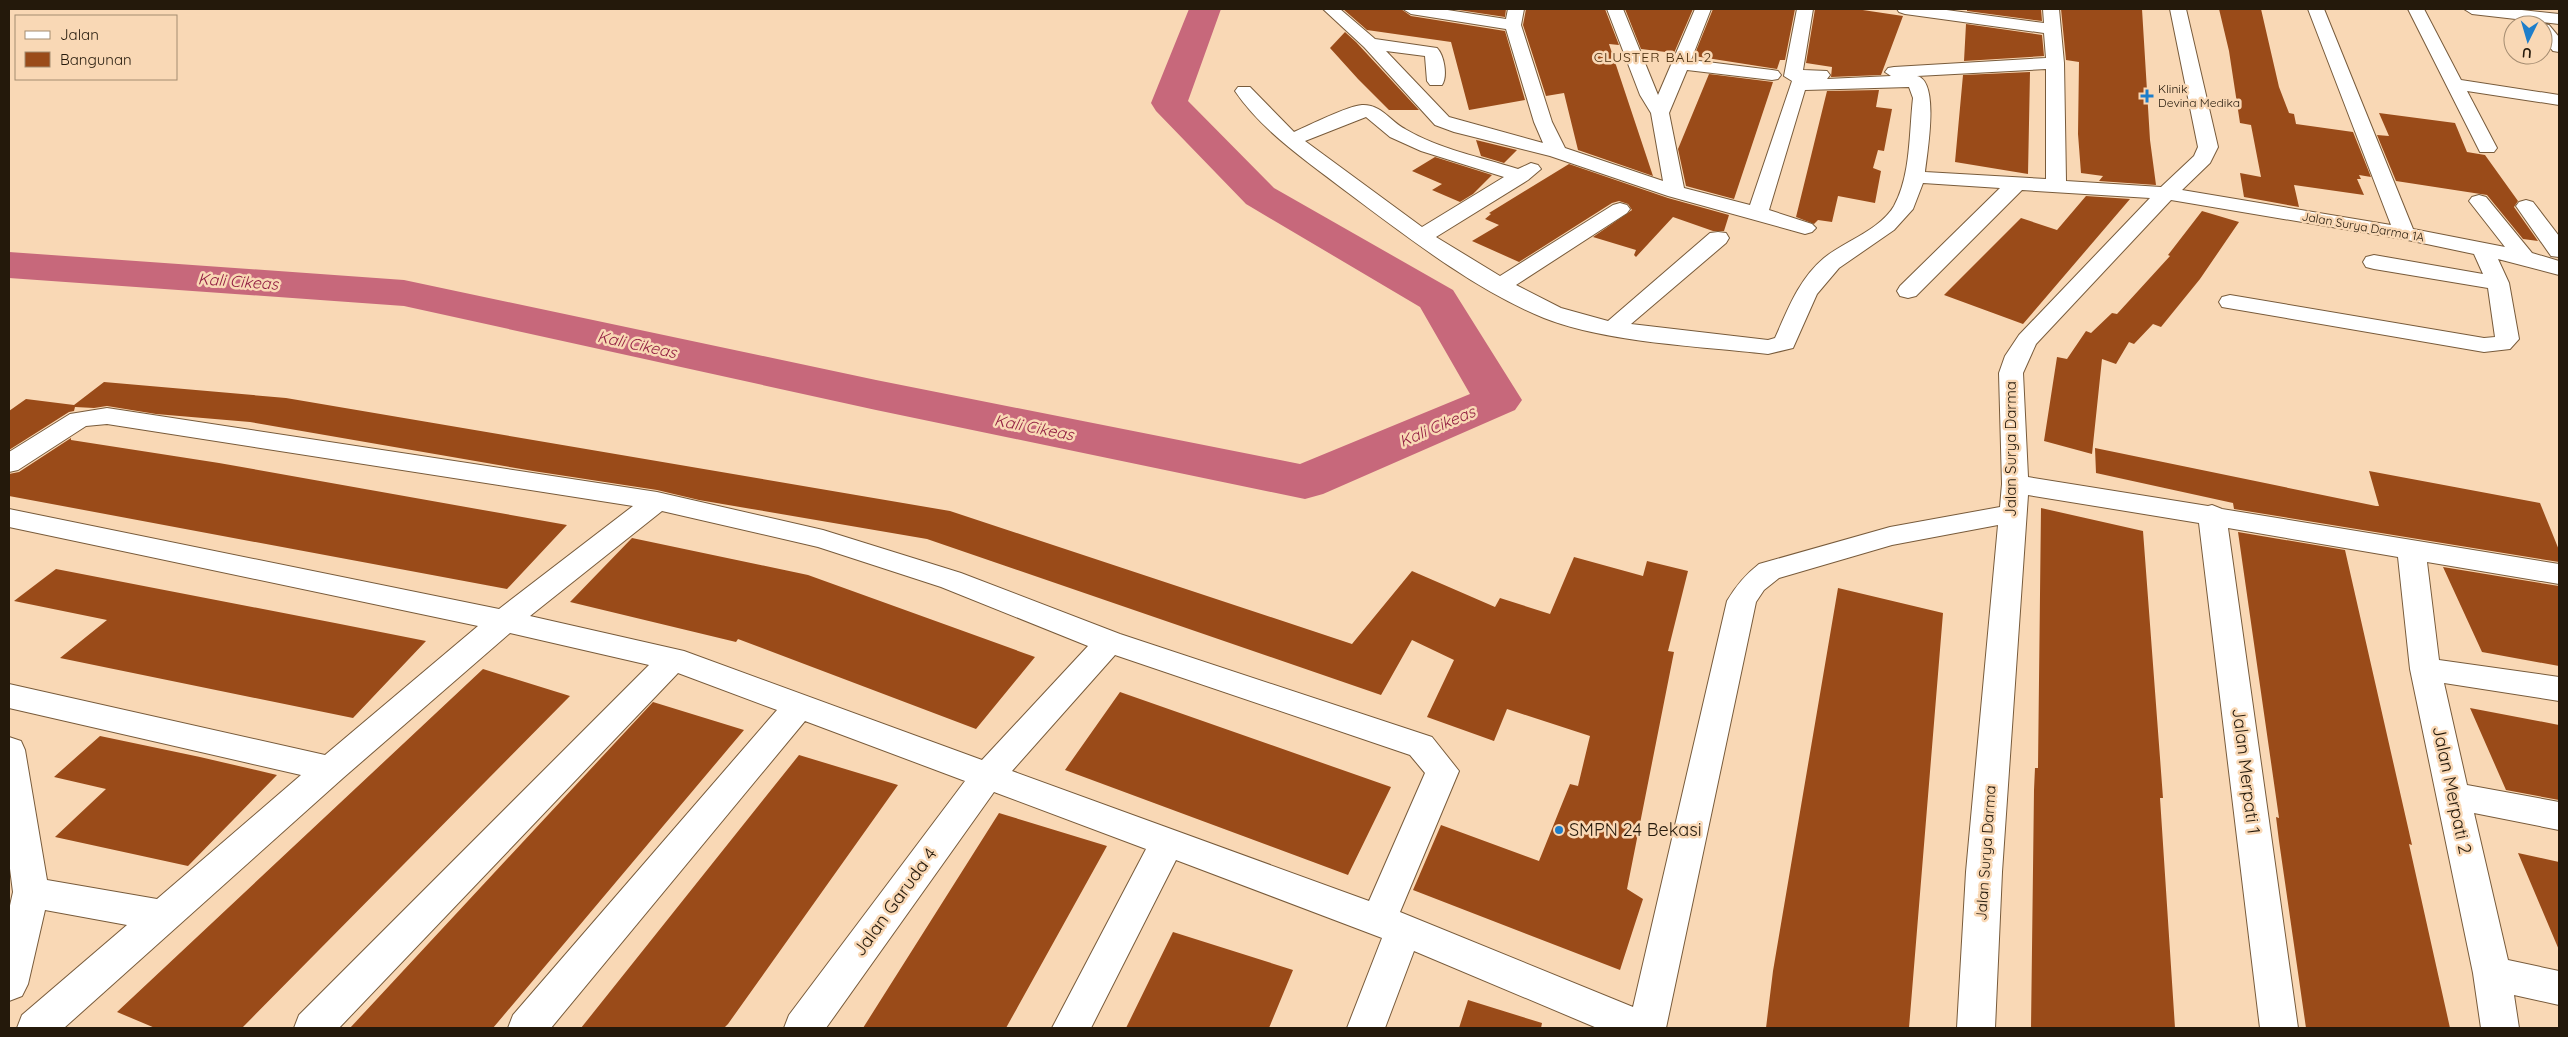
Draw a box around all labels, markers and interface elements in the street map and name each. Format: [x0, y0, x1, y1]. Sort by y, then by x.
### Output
legend [15, 15, 178, 80]
north arrow [2503, 15, 2553, 65]
text: Jalan [60, 25, 99, 44]
text: U [2521, 44, 2533, 62]
district label: CLUSTER BALI 2 [1594, 48, 1712, 66]
text: Bangunan [60, 50, 132, 69]
place label: Klinik Devina Medika [2158, 81, 2240, 110]
marker: Klinik Devina Medika [2140, 89, 2154, 103]
street label: Jalan Surya Darma 1A [2301, 208, 2426, 245]
water label: Kali Cikeas [197, 268, 280, 294]
water label: Kali Cikeas [596, 326, 680, 362]
street label: Jalan Surya Darma [2001, 381, 2020, 517]
water label: Kali Cikeas [1396, 401, 1479, 451]
water label: Kali Cikeas [993, 410, 1077, 445]
street label: Jalan Merpati 1 [2227, 707, 2266, 835]
street label: Jalan Merpati 2 [2428, 724, 2477, 856]
street label: Jalan Surya Darma [1971, 785, 2000, 921]
place label: SMPN 24 Bekasi [1569, 818, 1701, 841]
marker: SMPN 24 Bekasi [1553, 824, 1565, 836]
street label: Jalan Garuda 4 [847, 843, 942, 961]

